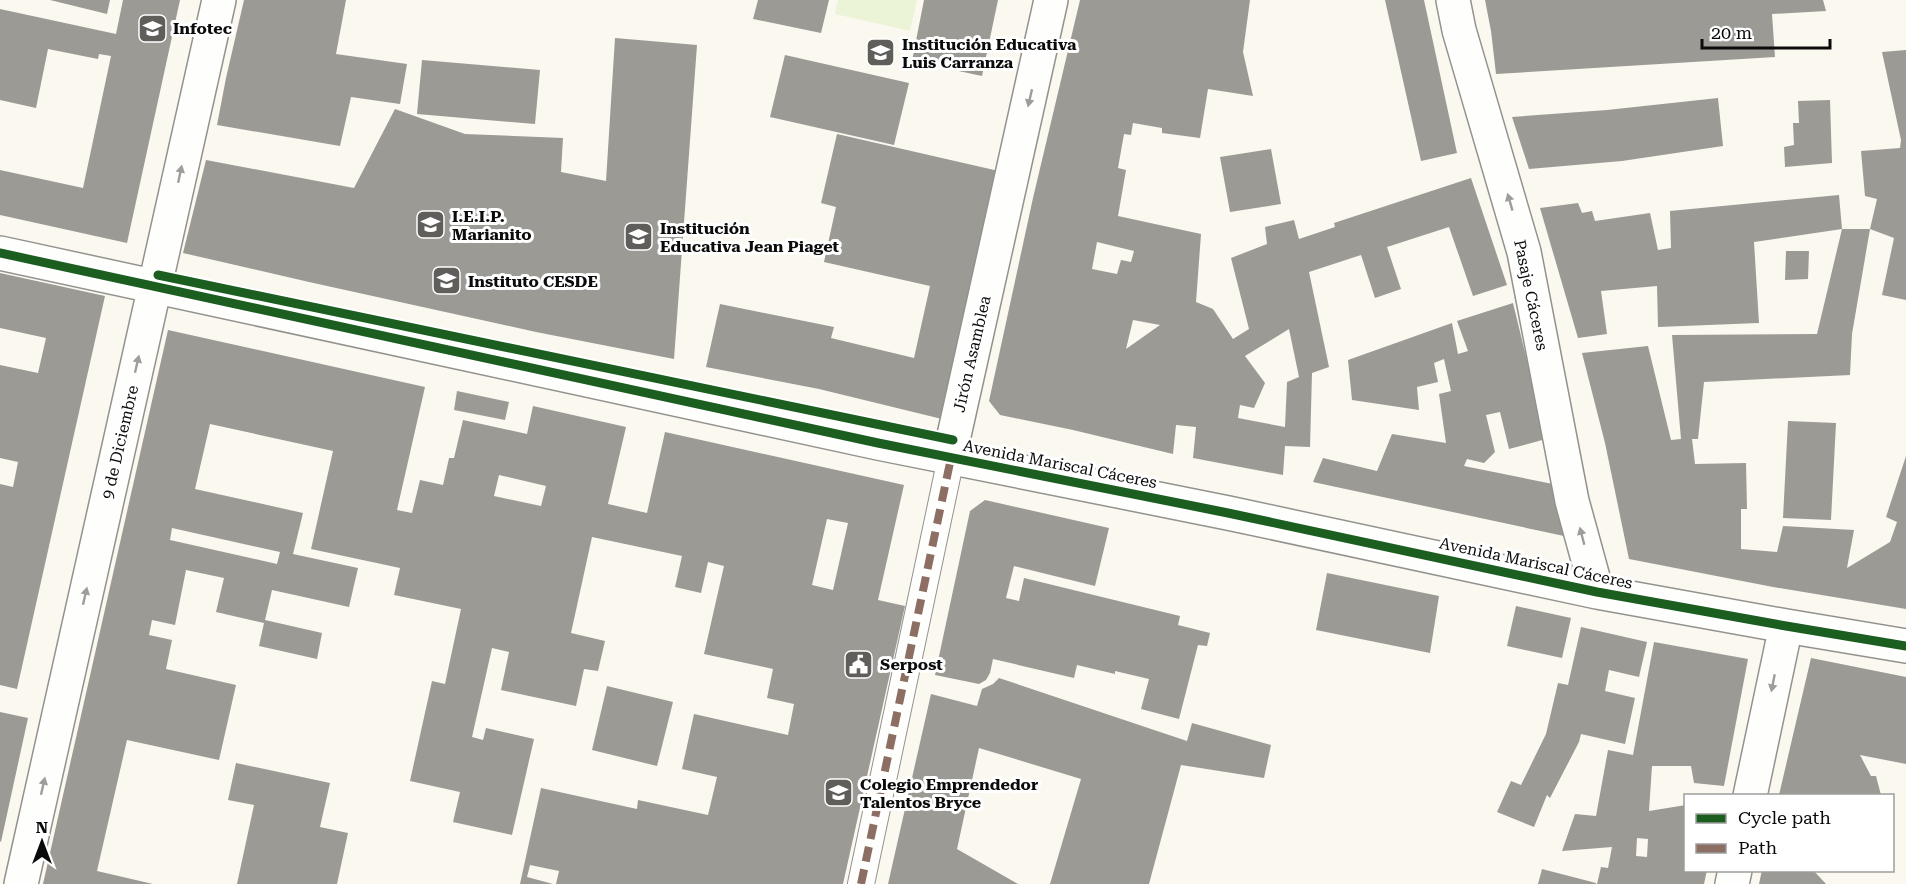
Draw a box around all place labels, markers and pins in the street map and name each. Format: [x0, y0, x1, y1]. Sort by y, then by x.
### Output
school or university icon: Infotec [136, 12, 168, 44]
place label: Infotec [173, 19, 232, 38]
place label: Institución Educativa Luis Carranza [902, 35, 1077, 72]
school or university icon: Institución Educativa Luis Carranza [865, 37, 897, 69]
place label: I.E.I.P. Marianito [452, 207, 532, 244]
school or university icon: I.E.I.P. Marianito [415, 209, 447, 241]
place label: Institución Educativa Jean Piaget [660, 219, 840, 256]
school or university icon: Institución Educativa Jean Piaget [623, 221, 655, 253]
school or university icon: Instituto CESDE [431, 265, 463, 297]
place label: Instituto CESDE [468, 272, 598, 291]
public building icon: Serpost [843, 648, 875, 680]
place label: Serpost [880, 655, 943, 674]
place label: Colegio Emprendedor Talentos Bryce [860, 775, 1038, 812]
school or university icon: Colegio Emprendedor Talentos Bryce [823, 777, 855, 809]

